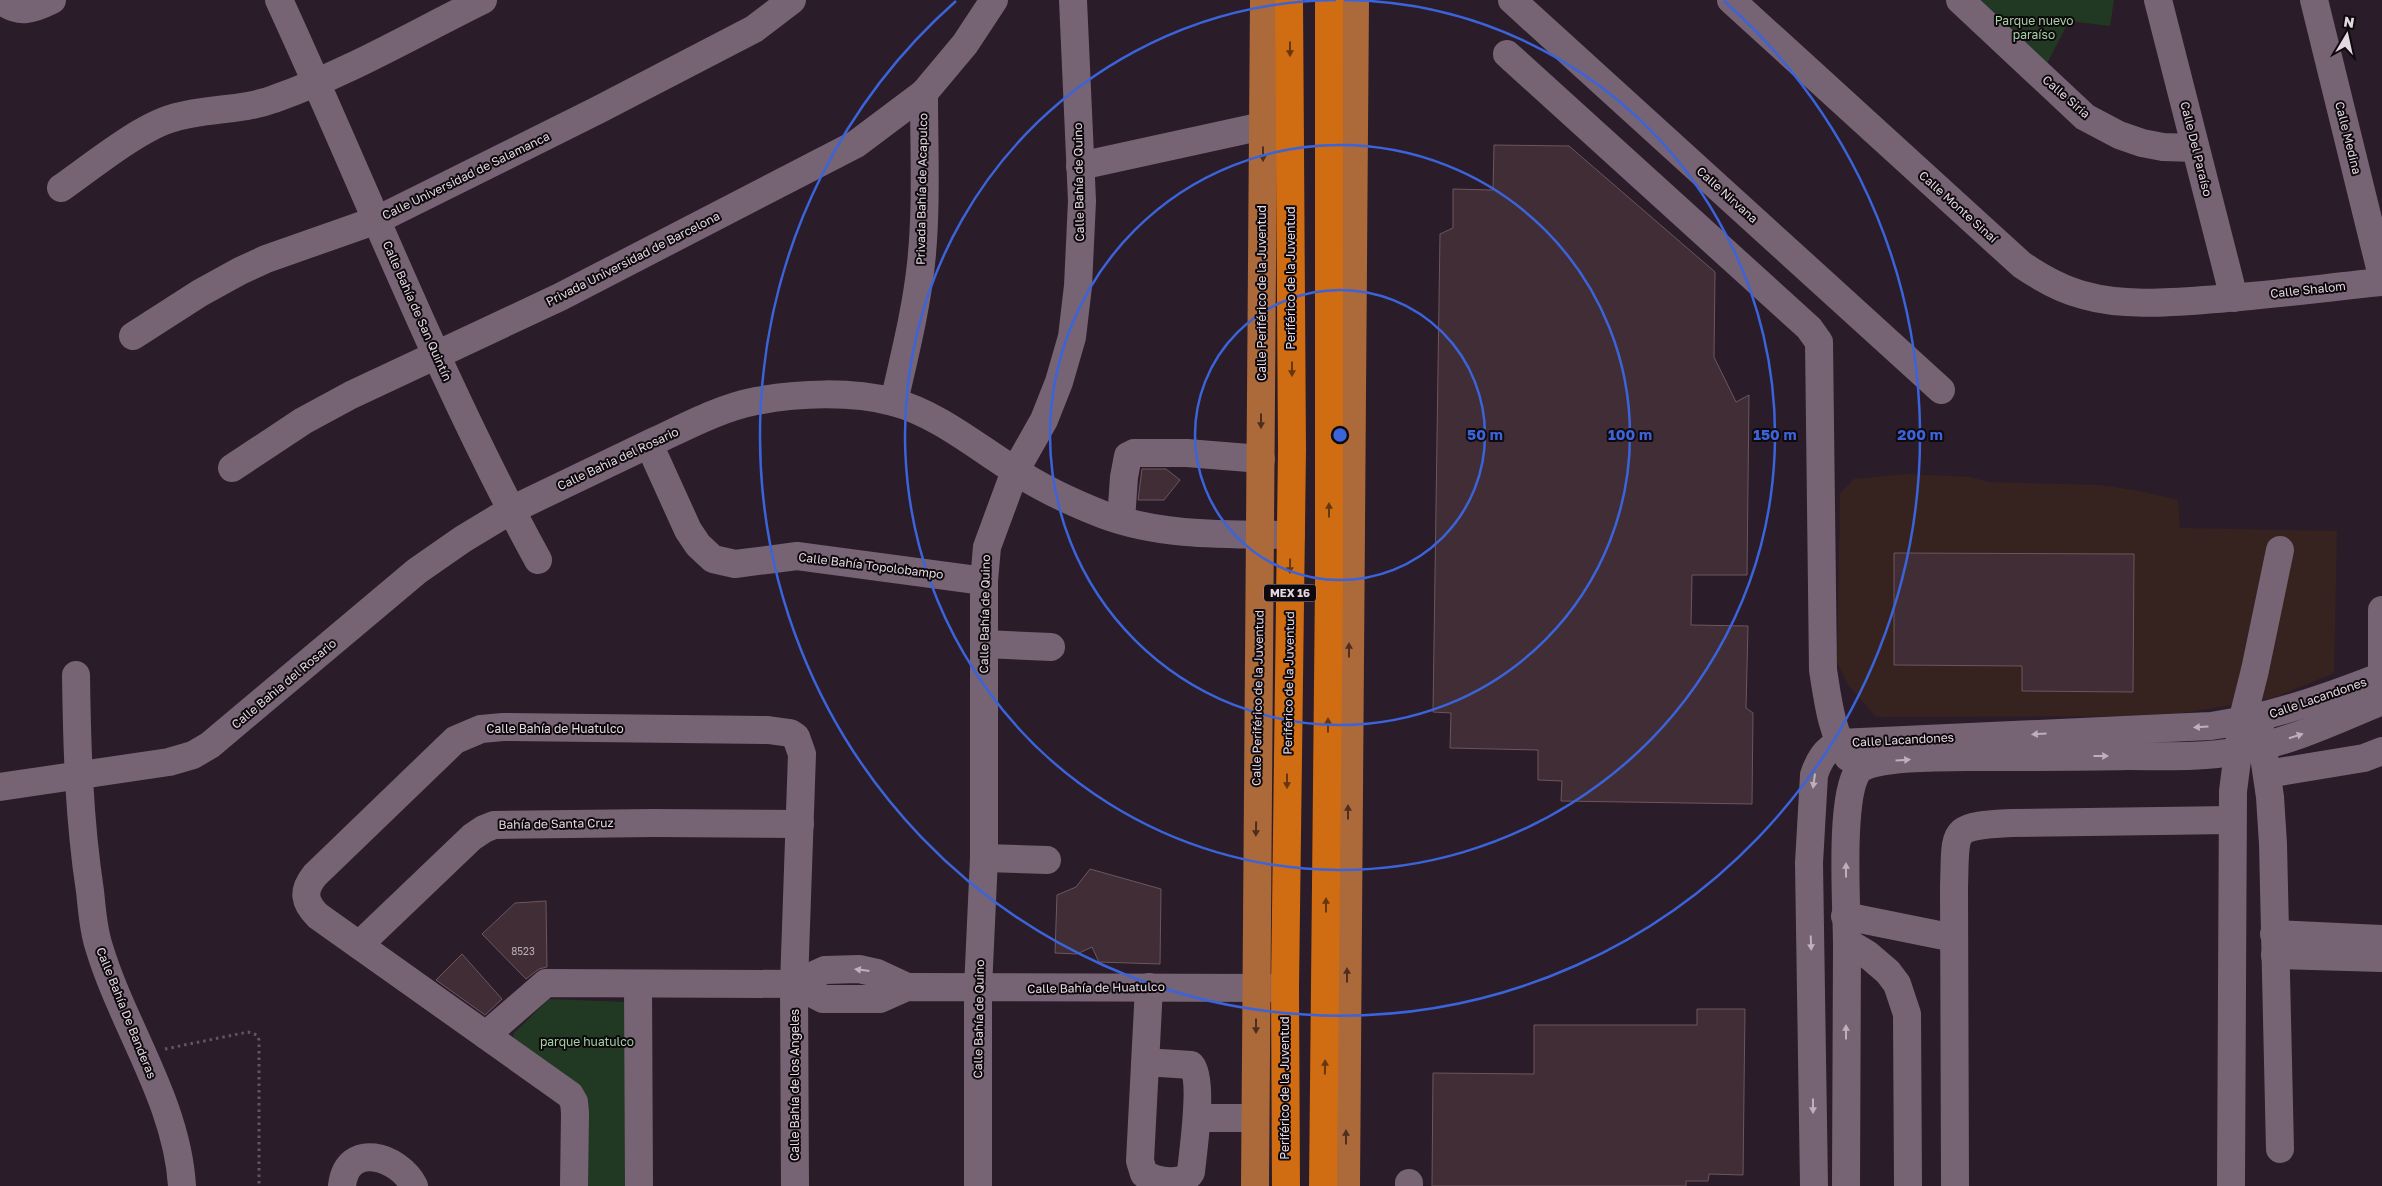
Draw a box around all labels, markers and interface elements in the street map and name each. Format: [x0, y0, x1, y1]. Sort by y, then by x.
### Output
north arrow [2322, 10, 2372, 60]
text: N [2343, 12, 2356, 31]
park label: Parque nuevo paraíso [1995, 13, 2073, 42]
one-way arrow [1286, 41, 1294, 57]
street label: Calle Siria [2040, 72, 2093, 121]
street label: Calle Del Paraíso [2177, 100, 2216, 198]
street label: Calle Medina [2332, 100, 2365, 176]
street label: Privada Bahía de Acapulco [913, 113, 930, 265]
street label: Calle Bahía de Quino [1070, 122, 1087, 242]
street label: Calle Universidad de Salamanca [380, 128, 552, 223]
one-way arrow [1259, 146, 1267, 162]
street label: Calle Nirvana [1694, 163, 1761, 226]
street label: Calle Monte Sinaí [1916, 168, 2001, 246]
street label: Calle Periférico de la Juventud [1254, 205, 1269, 381]
street label: Periférico de la Juventud [1283, 206, 1298, 350]
street label: Privada Universidad de Barcelona [543, 208, 722, 309]
street label: Calle Bahía de San Quintín [380, 238, 455, 383]
street label: Calle Shalom [2269, 278, 2346, 301]
one-way arrow [1288, 361, 1296, 377]
one-way arrow [1257, 413, 1265, 429]
street label: Calle Bahia del Rosario [555, 424, 681, 493]
text: 50 m [1467, 425, 1503, 443]
text: 100 m [1608, 425, 1652, 443]
text: 150 m [1753, 425, 1797, 443]
text: 200 m [1897, 425, 1943, 443]
centre of rings [1331, 426, 1349, 444]
one-way arrow [1325, 502, 1333, 518]
street label: Calle Bahía Topolobampo [798, 549, 944, 582]
street label: Calle Bahía de Quino [976, 554, 993, 674]
one-way arrow [1286, 558, 1294, 574]
road number: MEX 16 [1264, 584, 1316, 602]
street label: Calle Periférico de la Juventud [1248, 610, 1267, 786]
street label: Periférico de la Juventud [1280, 611, 1297, 755]
street label: Calle Bahia del Rosario [228, 635, 339, 732]
one-way arrow [1345, 642, 1353, 658]
street label: Calle Lacandones [2267, 674, 2369, 721]
one-way arrow [1324, 717, 1332, 733]
street label: Calle Bahía de Huatulco [486, 721, 624, 736]
one-way arrow [2193, 723, 2209, 731]
street label: Calle Lacandones [1852, 729, 1954, 750]
one-way arrow [2031, 731, 2047, 739]
one-way arrow [2288, 732, 2303, 739]
one-way arrow [2093, 752, 2109, 760]
one-way arrow [1895, 755, 1911, 763]
one-way arrow [1283, 773, 1291, 789]
one-way arrow [1809, 773, 1817, 789]
one-way arrow [1344, 804, 1352, 820]
street label: Bahía de Santa Cruz [498, 815, 614, 832]
one-way arrow [1252, 821, 1260, 837]
one-way arrow [1842, 862, 1850, 878]
one-way arrow [1322, 897, 1330, 913]
one-way arrow [1807, 936, 1815, 952]
street label: Calle Bahía De Banderas [93, 945, 160, 1081]
house number: 8523 [511, 945, 535, 957]
street label: Calle Bahía de Quino [970, 959, 987, 1079]
one-way arrow [854, 966, 870, 974]
one-way arrow [1343, 967, 1351, 983]
street label: Calle Bahía de Huatulco [1027, 979, 1165, 996]
street label: Calle Bahía de los Angeles [787, 1009, 802, 1161]
street label: Periférico de la Juventud [1277, 1016, 1292, 1160]
one-way arrow [1252, 1018, 1260, 1034]
one-way arrow [1842, 1024, 1850, 1040]
park label: parque huatulco [540, 1034, 634, 1049]
one-way arrow [1322, 1059, 1330, 1075]
one-way arrow [1809, 1098, 1817, 1114]
one-way arrow [1342, 1129, 1350, 1145]

